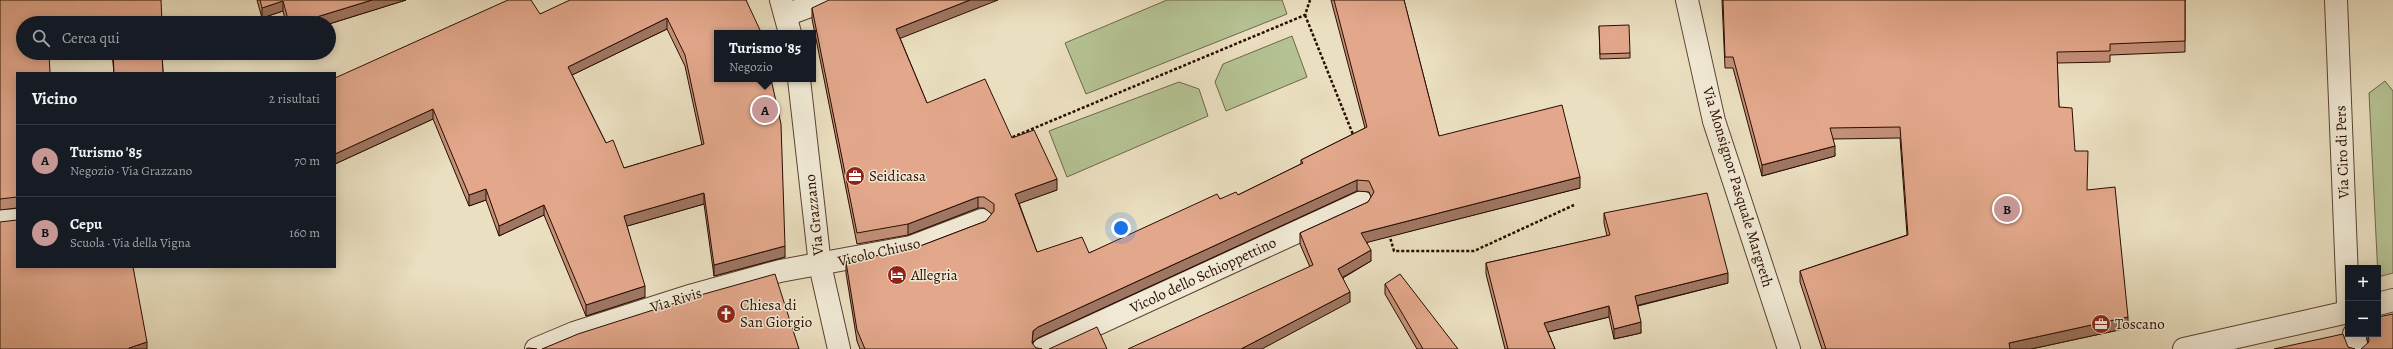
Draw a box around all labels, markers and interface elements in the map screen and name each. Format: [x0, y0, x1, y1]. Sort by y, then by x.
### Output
search box [16, 16, 336, 60]
icon: search [30, 27, 52, 49]
text: Cerca qui [62, 28, 120, 48]
popup [714, 30, 816, 82]
text: Turismo '85 [729, 38, 801, 58]
text: Negozio [729, 58, 773, 75]
street label: Via Monsignor Pasquale Margreth [1698, 84, 1778, 290]
text: Vicino [32, 87, 77, 110]
text: 2 risultati [269, 90, 320, 107]
pin: A [752, 95, 778, 125]
street label: Via Ciro di Pers [2330, 105, 2354, 200]
text: Turismo '85 [70, 142, 142, 162]
text: A [41, 152, 49, 169]
text: 70 m [294, 152, 320, 169]
text: Negozio · Via Grazzano [70, 162, 192, 179]
office icon: Seidicasa [844, 165, 866, 187]
place label: Seidicasa [869, 166, 926, 186]
street label: Via Grazzano [800, 173, 828, 258]
pin: B [1994, 194, 2020, 224]
text: Cepu [70, 214, 102, 234]
your location [1111, 218, 1131, 238]
text: B [41, 224, 49, 241]
text: 160 m [289, 224, 320, 241]
street label: Vicolo dello Schioppettino [1126, 232, 1279, 318]
street label: Vicolo Chiuso [835, 233, 922, 271]
text: Scuola · Via della Vigna [70, 234, 191, 251]
hotel icon: Allegria [886, 264, 908, 286]
place label: Allegria [910, 265, 958, 285]
map controls [2345, 265, 2381, 337]
button: + [2345, 265, 2381, 301]
street label: Via Rivis [647, 283, 704, 318]
place label: Chiesa di San Giorgio [740, 295, 812, 332]
button: − [2345, 301, 2381, 337]
church icon: Chiesa di San Giorgio [715, 303, 737, 325]
office icon: Toscano [2090, 313, 2112, 335]
place label: Toscano [2115, 314, 2165, 334]

